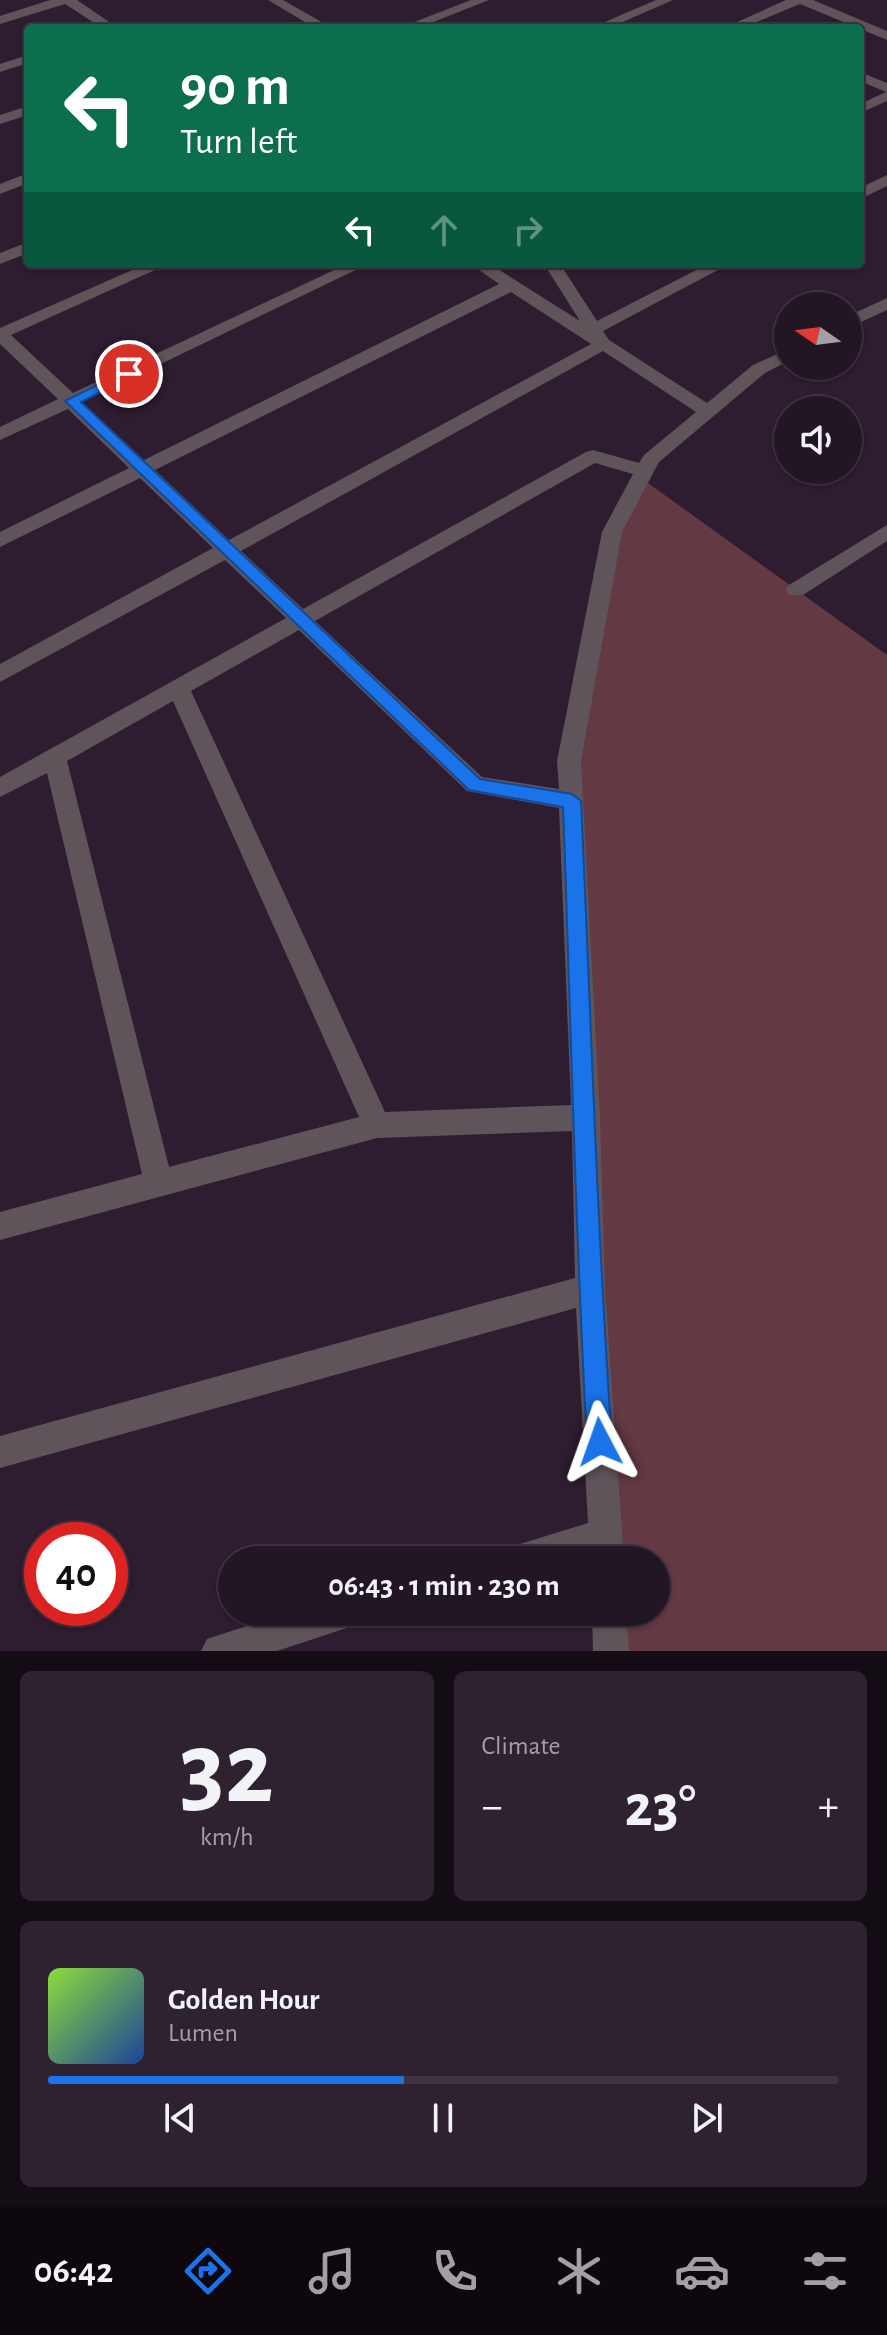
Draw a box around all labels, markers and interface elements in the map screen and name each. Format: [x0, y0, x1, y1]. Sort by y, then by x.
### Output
icon: left [48, 56, 152, 160]
text: 90 m [180, 59, 290, 115]
text: Turn left [180, 124, 297, 160]
icon: left [338, 208, 382, 252]
icon: ahead [422, 208, 466, 252]
icon: right [506, 208, 550, 252]
north arrow [774, 292, 862, 380]
map controls [774, 292, 862, 484]
pin [95, 340, 163, 408]
icon: arrive [107, 352, 151, 396]
button: sound [774, 396, 862, 484]
position arrow [558, 1400, 642, 1484]
speed limit sign: 40 [24, 1522, 128, 1626]
text: 06:43 · 1 min · 230 m [328, 1571, 560, 1601]
text: 32 [180, 1718, 274, 1822]
text: Climate [482, 1733, 560, 1759]
text: 23° [624, 1777, 696, 1837]
text: − [482, 1785, 503, 1829]
text: + [818, 1785, 839, 1829]
text: km/h [200, 1824, 254, 1850]
text: Golden Hour [168, 1985, 320, 2015]
text: Lumen [168, 2020, 238, 2046]
icon: previous [158, 2096, 202, 2140]
icon: pause [421, 2096, 465, 2140]
icon: next [685, 2096, 729, 2140]
icon: directions [180, 2243, 236, 2299]
icon: music [304, 2243, 360, 2299]
icon: phone [427, 2243, 483, 2299]
icon: climate [551, 2243, 607, 2299]
icon: car [674, 2243, 730, 2299]
icon: filters [797, 2243, 853, 2299]
text: 06:42 [34, 2253, 113, 2289]

